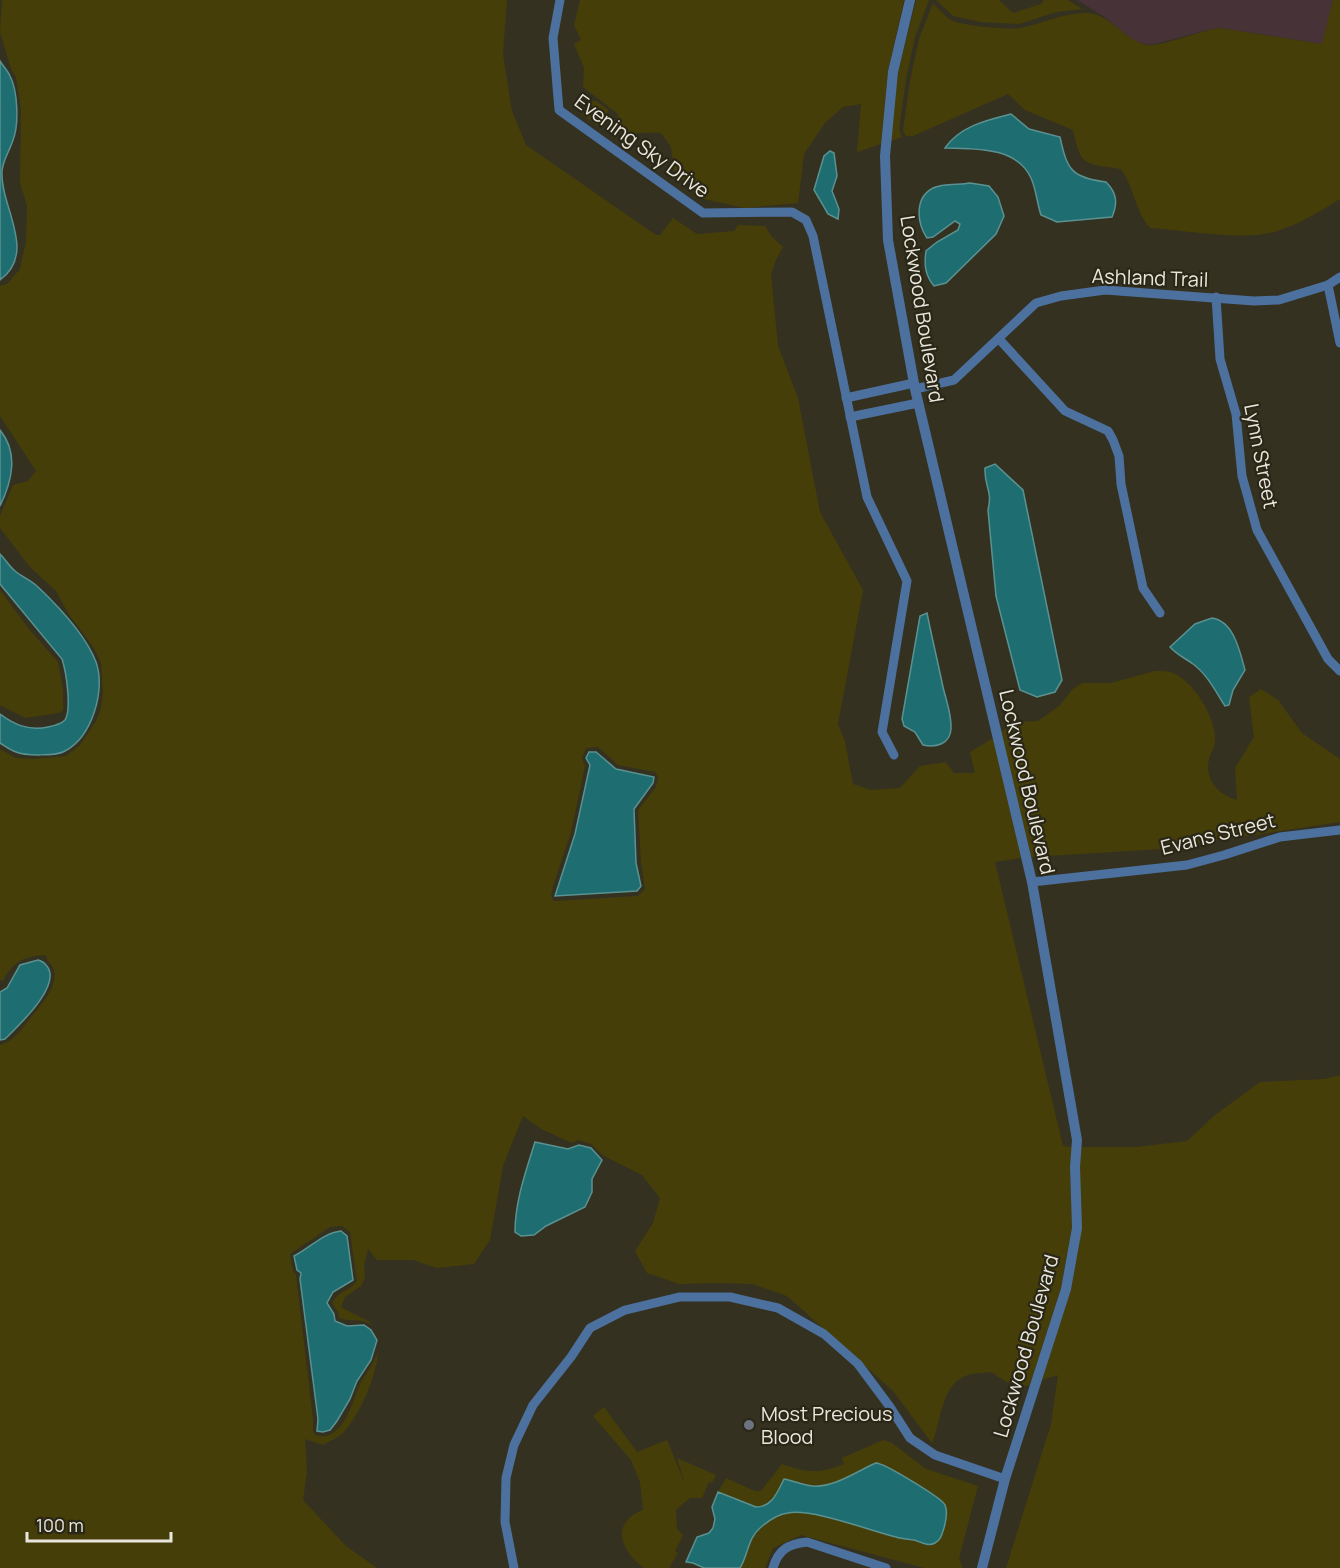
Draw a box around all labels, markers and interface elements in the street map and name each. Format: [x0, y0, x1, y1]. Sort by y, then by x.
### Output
street label: Evening Sky Drive [569, 88, 715, 204]
street label: Lockwood Boulevard [894, 213, 951, 404]
street label: Ashland Trail [1091, 262, 1209, 293]
street label: Lynn Street [1238, 401, 1285, 511]
street label: Lockwood Boulevard [993, 687, 1062, 877]
street label: Evans Street [1158, 806, 1278, 861]
street label: Lockwood Boulevard [987, 1251, 1065, 1440]
place label: Most Precious Blood [761, 1400, 892, 1450]
marker: Most Precious Blood [742, 1418, 756, 1432]
scale bar [27, 1505, 171, 1543]
text: 100 m [36, 1513, 84, 1537]

